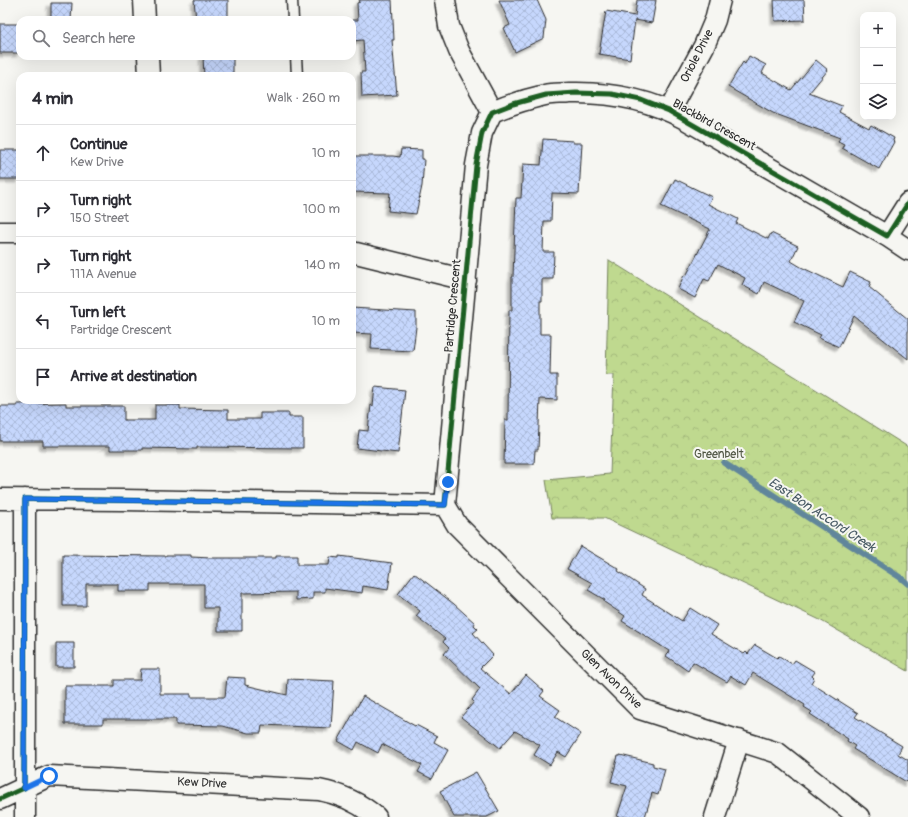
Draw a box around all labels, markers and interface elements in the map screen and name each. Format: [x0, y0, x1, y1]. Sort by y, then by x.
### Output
map controls [860, 12, 896, 120]
button: + [860, 12, 896, 48]
search box [16, 16, 356, 60]
icon: search [30, 27, 52, 49]
street label: Oriole Drive [677, 27, 717, 85]
text: Search here [62, 29, 135, 48]
button: − [860, 48, 896, 84]
button: layers [860, 84, 896, 120]
text: 4 min [32, 88, 73, 109]
text: Walk · 260 m [266, 90, 340, 106]
street label: Blackbird Crescent [670, 96, 758, 154]
text: Continue [70, 135, 128, 154]
icon: ahead [32, 142, 54, 164]
text: 10 m [312, 145, 340, 161]
text: Kew Drive [70, 154, 124, 170]
text: Turn right [70, 191, 131, 210]
icon: right [32, 198, 54, 220]
text: 100 m [303, 201, 340, 217]
text: 150 Street [70, 210, 129, 226]
text: Turn right [70, 247, 131, 266]
icon: right [32, 254, 54, 276]
text: 140 m [304, 257, 340, 273]
street label: Partridge Crescent [441, 259, 465, 353]
text: 111A Avenue [70, 266, 136, 282]
text: Turn left [70, 303, 126, 322]
icon: left [32, 310, 54, 332]
text: 10 m [312, 313, 340, 329]
text: Partridge Crescent [70, 322, 171, 338]
icon: arrive [32, 366, 54, 388]
text: Arrive at destination [70, 367, 197, 386]
park label: Greenbelt [694, 447, 744, 462]
route end [439, 473, 457, 491]
water label: East Bon Accord Creek [766, 475, 880, 556]
street label: Glen Avon Drive [577, 646, 645, 712]
route start [40, 767, 58, 785]
street label: Kew Drive [177, 774, 227, 792]

